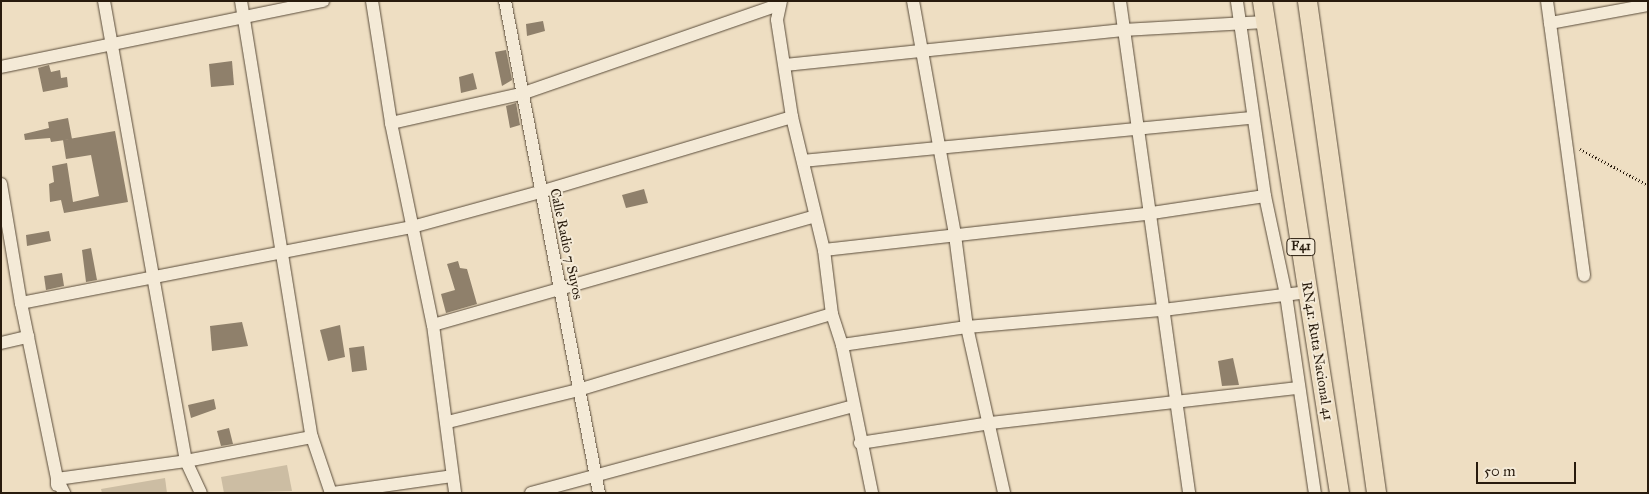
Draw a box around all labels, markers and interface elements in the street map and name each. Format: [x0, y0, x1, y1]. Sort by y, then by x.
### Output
street label: Calle Radio 7 Suyos [546, 187, 586, 301]
road number: F41 [1286, 238, 1316, 256]
street label: RN41: Ruta Nacional 41 [1298, 280, 1336, 422]
scale bar [1479, 452, 1579, 484]
text: 50 m [1484, 462, 1516, 480]

